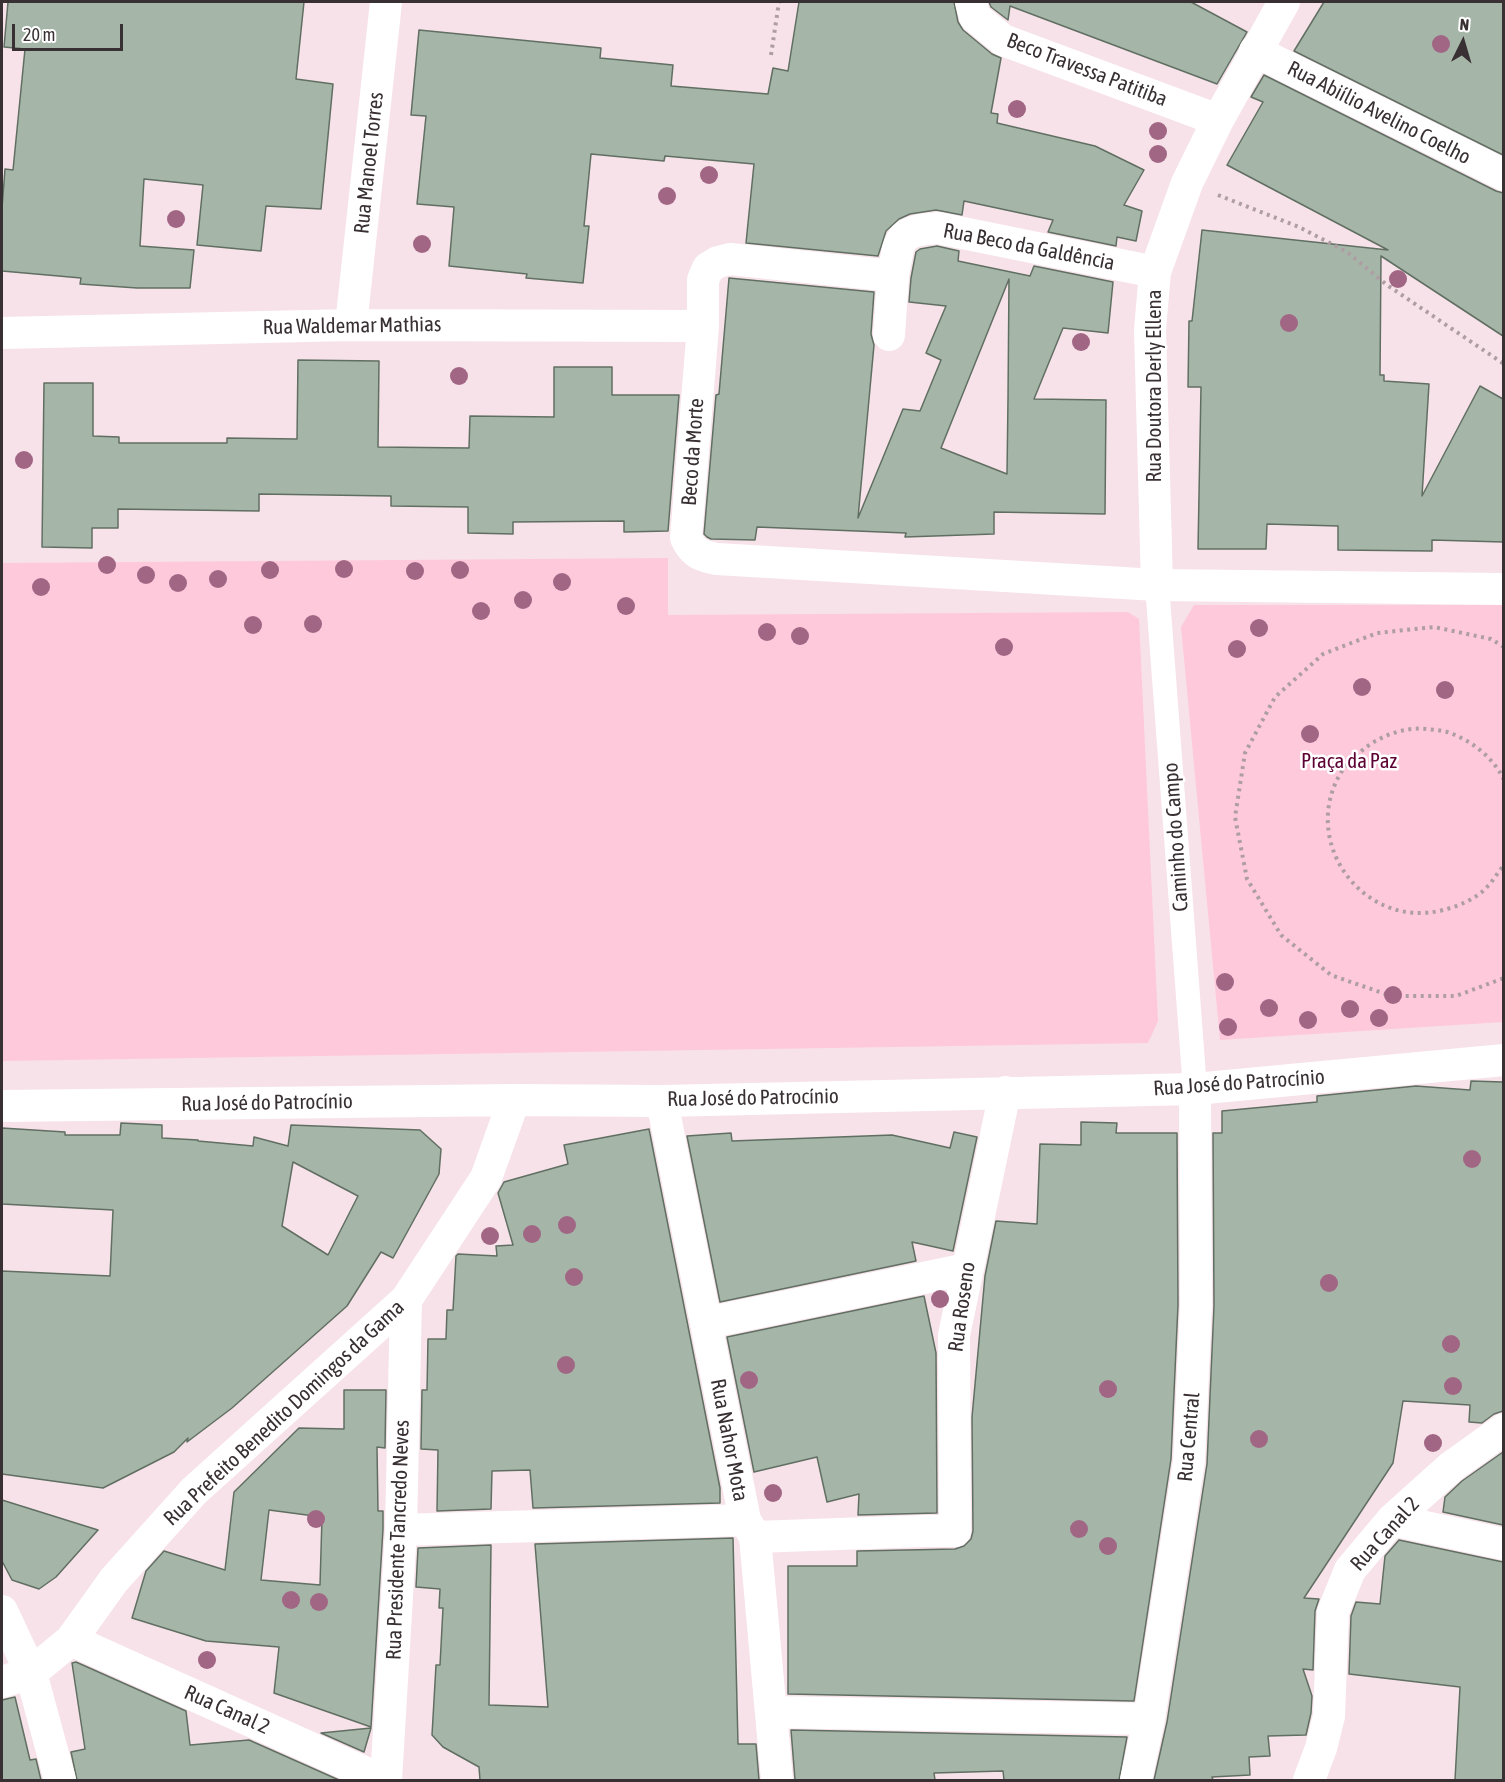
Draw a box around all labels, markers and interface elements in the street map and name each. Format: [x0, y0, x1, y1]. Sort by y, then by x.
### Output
scale bar [15, 12, 126, 50]
north arrow [1433, 12, 1493, 72]
text: N [1459, 15, 1470, 33]
text: 20 m [23, 24, 55, 45]
street label: Beco Travessa Patitiba [1003, 28, 1171, 112]
street label: Rua Abiílio Avelino Coelho [1283, 56, 1475, 170]
street label: Rua Manoel Torres [349, 91, 389, 235]
street label: Rua Beco da Galdência [941, 218, 1117, 276]
street label: Rua Doutora Derly Ellena [1141, 290, 1167, 482]
street label: Rua Waldemar Mathias [263, 312, 441, 340]
street label: Beco da Morte [677, 397, 709, 507]
park label: Praça da Paz [1301, 748, 1397, 774]
street label: Caminho do Campo [1158, 762, 1194, 912]
street label: Rua José do Patrocínio [1153, 1064, 1325, 1102]
street label: Rua José do Patrocínio [667, 1084, 839, 1112]
street label: Rua José do Patrocínio [181, 1089, 353, 1117]
street label: Rua Roseno [943, 1260, 981, 1354]
street label: Rua Prefeito Benedito Domingos da Gama [159, 1295, 409, 1531]
street label: Rua Nahor Mota [705, 1377, 753, 1503]
street label: Rua Central [1173, 1391, 1205, 1483]
street label: Rua Presidente Tancredo Neves [381, 1419, 415, 1661]
street label: Rua Canal 2 [1345, 1492, 1425, 1576]
street label: Rua Canal 2 [180, 1680, 274, 1740]

